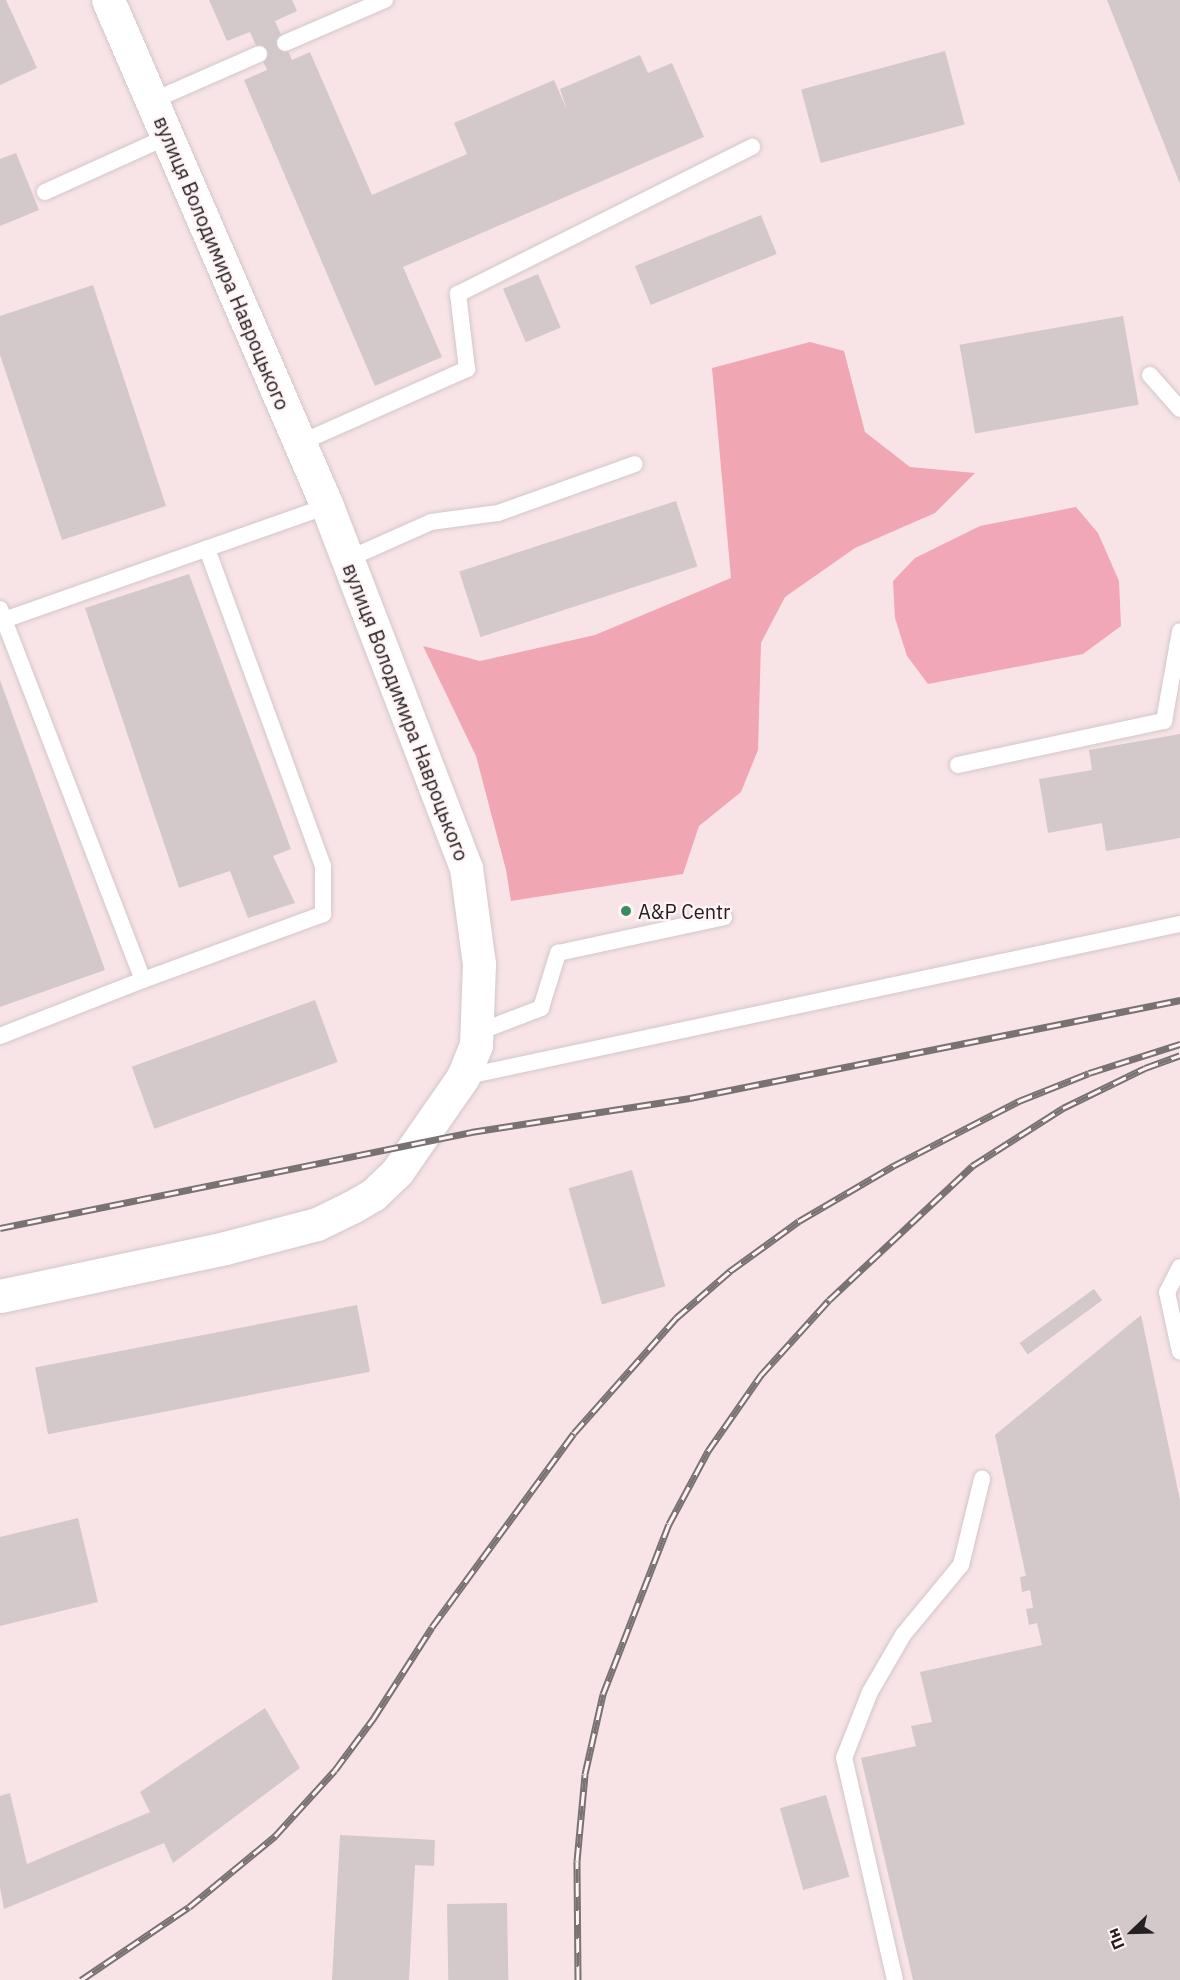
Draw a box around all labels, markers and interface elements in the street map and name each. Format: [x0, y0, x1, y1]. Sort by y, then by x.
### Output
street label: вулиця Володимира Навроцького [149, 113, 295, 413]
street label: вулиця Володимира Навроцького [338, 560, 474, 864]
place label: A&P Centr [638, 899, 730, 923]
marker: A&P Centr [619, 904, 633, 918]
north arrow [1102, 1902, 1162, 1962]
text: Пн [1102, 1925, 1129, 1953]

